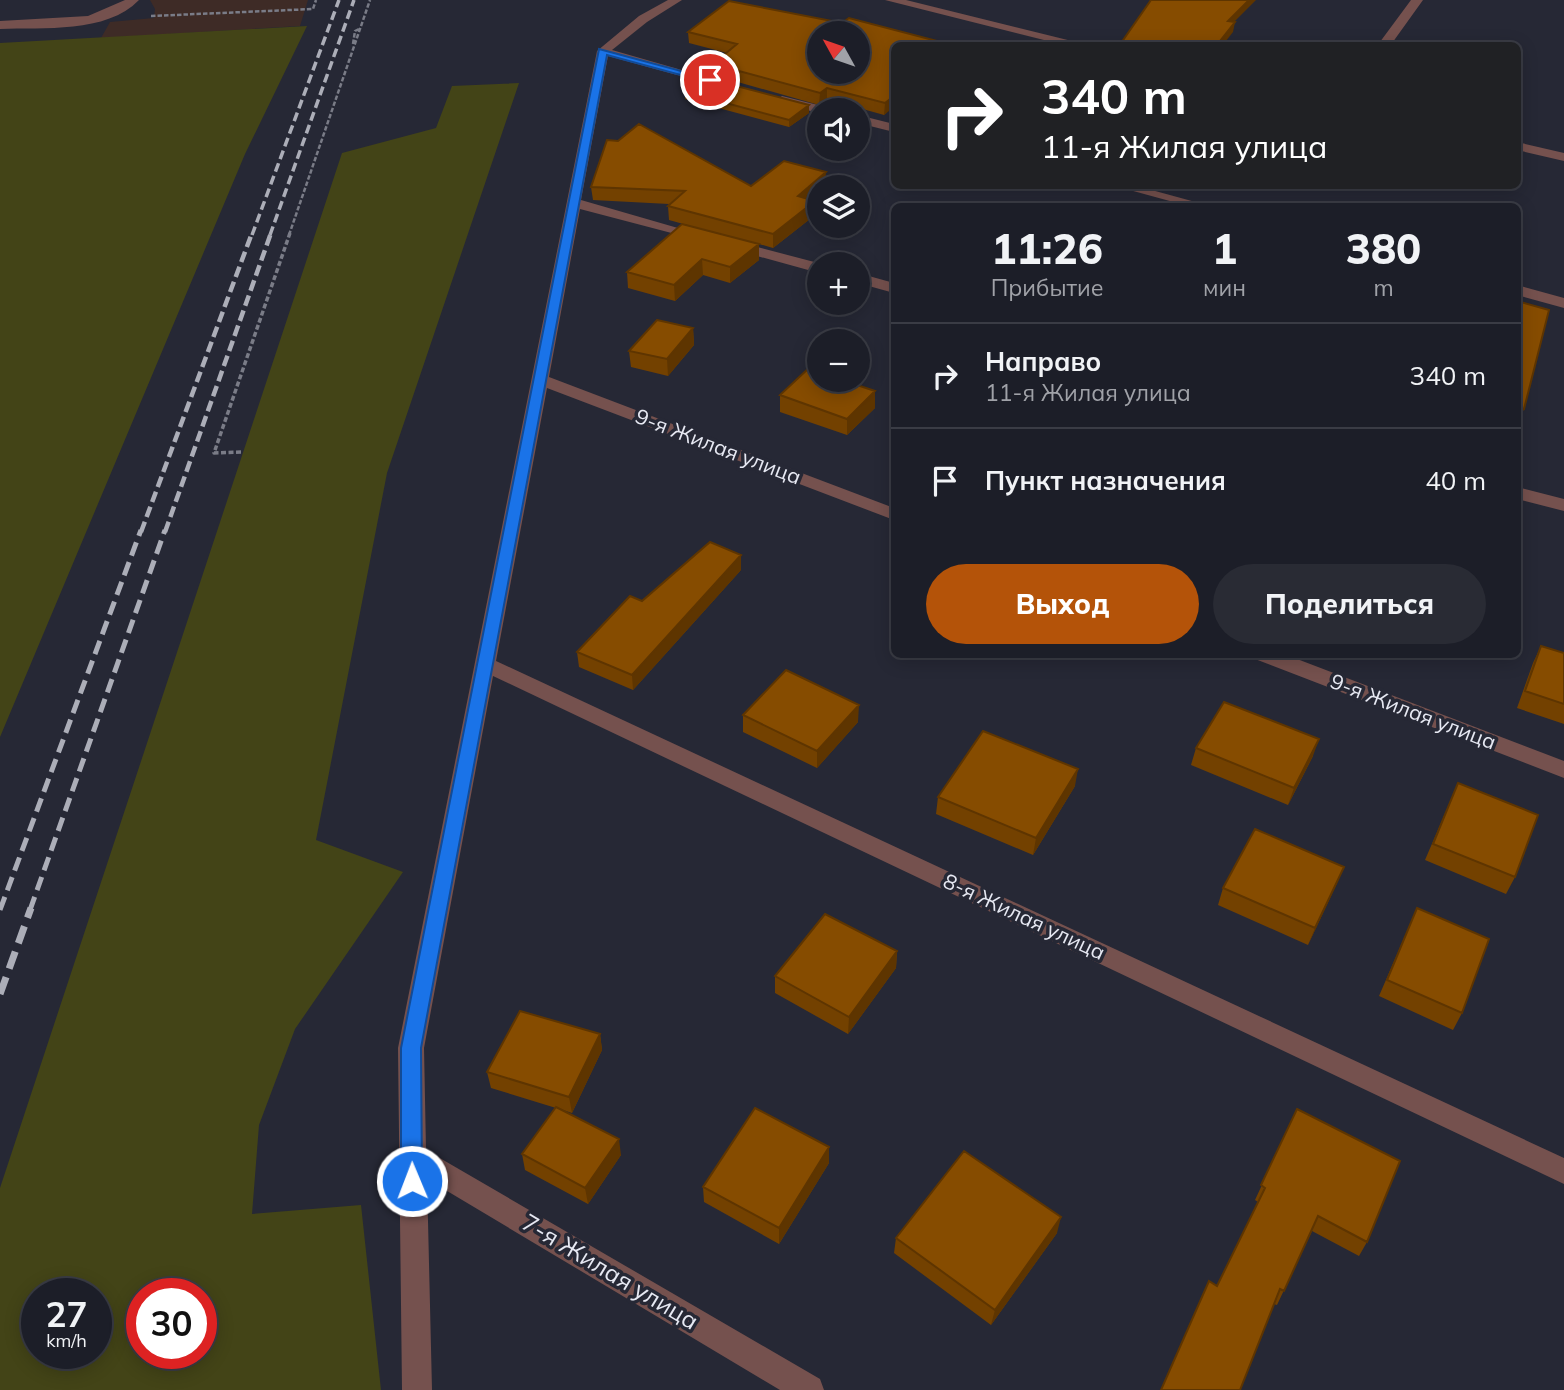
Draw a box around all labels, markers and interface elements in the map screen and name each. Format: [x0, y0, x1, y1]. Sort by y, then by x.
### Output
north arrow [807, 21, 870, 84]
map controls [807, 21, 870, 392]
pin [680, 50, 740, 110]
icon: arrive [691, 61, 729, 99]
text: 340 m [1041, 65, 1187, 126]
icon: right [926, 70, 1017, 161]
button: sound [807, 98, 870, 161]
text: 11-я Жилая улица [1041, 126, 1327, 166]
button: layers [807, 175, 870, 238]
text: 11:26 [991, 222, 1103, 275]
text: 1 [1212, 222, 1237, 275]
text: 380 [1346, 222, 1421, 275]
button: + [807, 252, 870, 315]
text: Прибытие [991, 273, 1103, 302]
text: мин [1203, 273, 1246, 302]
text: m [1373, 273, 1394, 302]
button: − [807, 329, 870, 392]
text: Направо [985, 345, 1101, 378]
icon: right [926, 357, 964, 395]
text: 340 m [1410, 359, 1486, 392]
text: 11-я Жилая улица [985, 378, 1191, 407]
street label: 9-я Жилая улица [632, 403, 805, 490]
icon: arrive [926, 462, 964, 500]
text: Пункт назначения [985, 464, 1226, 497]
text: 40 m [1425, 464, 1486, 497]
button: Выход [926, 564, 1199, 644]
button: Поделиться [1213, 564, 1486, 644]
street label: 9-я Жилая улица [1327, 668, 1500, 755]
street label: 8-я Жилая улица [939, 867, 1109, 965]
position arrow [375, 1144, 449, 1218]
street label: 7-я Жилая улица [517, 1207, 704, 1336]
speed limit sign: 30 [126, 1278, 217, 1369]
text: 27 [45, 1292, 88, 1336]
text: km/h [46, 1329, 87, 1352]

